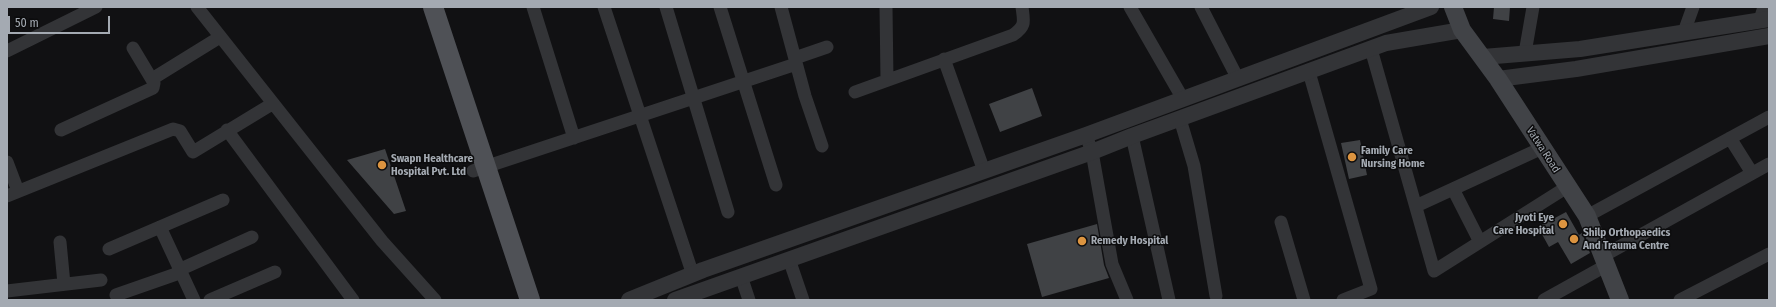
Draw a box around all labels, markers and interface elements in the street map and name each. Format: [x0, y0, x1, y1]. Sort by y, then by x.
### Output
scale bar [10, 8, 112, 34]
text: 50 m [15, 16, 39, 30]
street label: Vatwa Road [1523, 125, 1563, 175]
place label: Family Care Nursing Home [1361, 144, 1425, 170]
marker: Family Care Nursing Home [1346, 151, 1358, 163]
place label: Swapn Healthcare Hospital Pvt. Ltd [391, 152, 473, 178]
marker: Swapn Healthcare Hospital Pvt. Ltd [376, 159, 388, 171]
place label: Jyoti Eye Care Hospital [1493, 211, 1554, 237]
marker: Jyoti Eye Care Hospital [1557, 218, 1569, 230]
place label: Shilp Orthopaedics And Trauma Centre [1583, 226, 1670, 252]
marker: Shilp Orthopaedics And Trauma Centre [1568, 233, 1580, 245]
place label: Remedy Hospital [1091, 234, 1168, 248]
marker: Remedy Hospital [1076, 235, 1088, 247]

